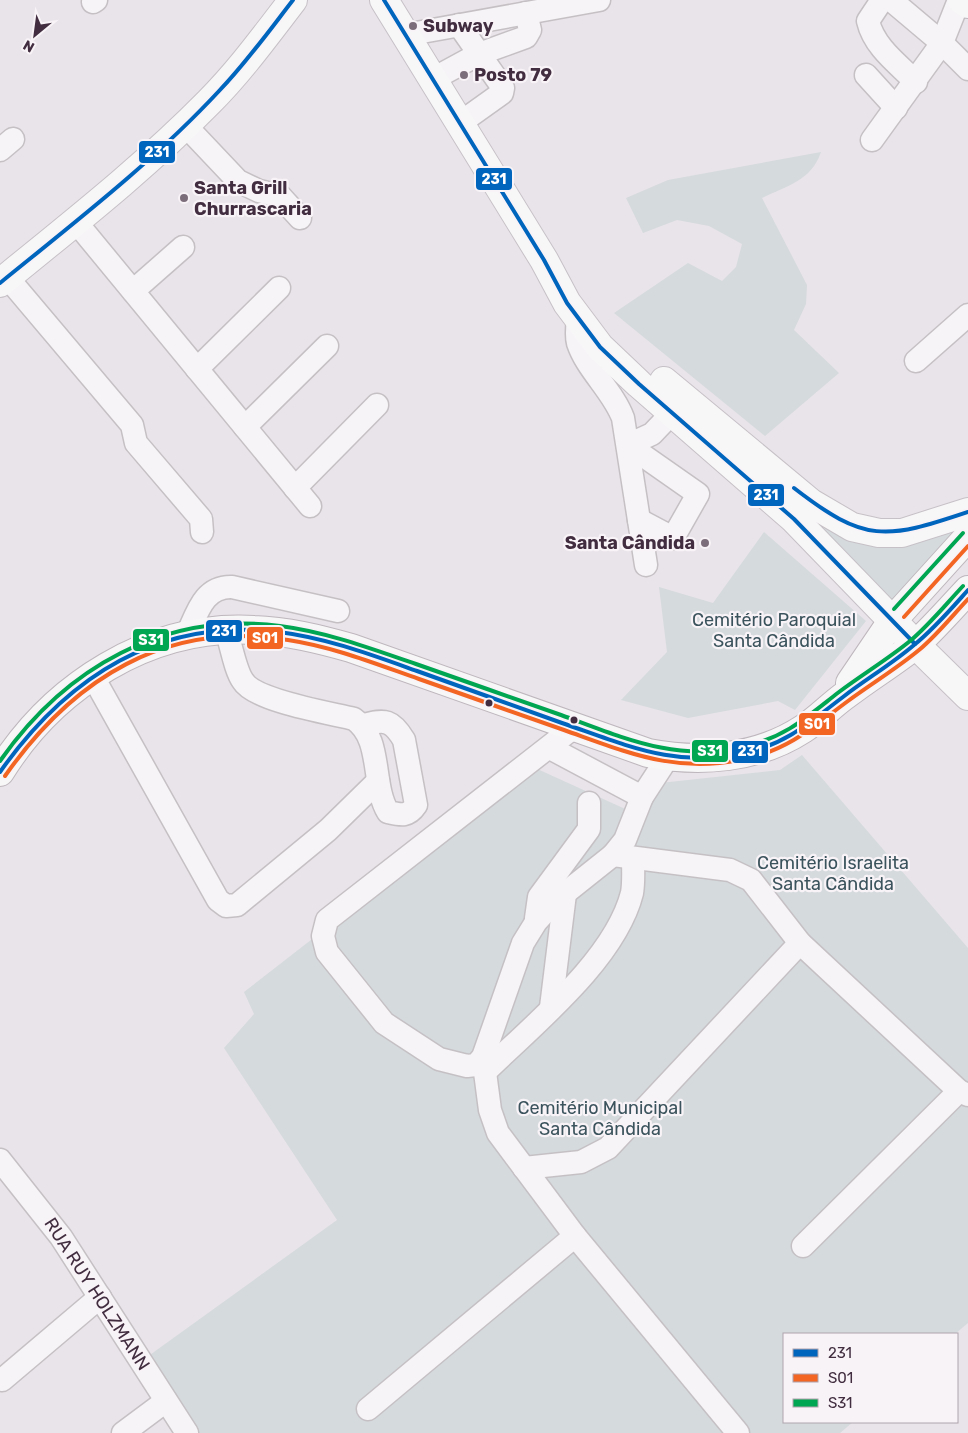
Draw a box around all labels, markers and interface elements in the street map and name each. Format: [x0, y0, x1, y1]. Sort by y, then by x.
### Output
north arrow [10, 10, 60, 60]
place label: Subway [423, 15, 494, 37]
marker: Subway [407, 20, 419, 32]
text: N [20, 36, 37, 56]
place label: Posto 79 [474, 64, 552, 86]
marker: Posto 79 [458, 69, 470, 81]
line badge: 231 [138, 140, 176, 164]
text: 231 [144, 144, 170, 161]
line badge: 231 [475, 167, 513, 191]
text: 231 [481, 171, 507, 188]
place label: Santa Grill Churrascaria [194, 177, 312, 220]
marker: Santa Grill Churrascaria [178, 192, 190, 204]
line badge: 231 [747, 483, 785, 507]
text: 231 [753, 487, 779, 504]
place label: Santa Cândida [565, 532, 695, 554]
marker: Santa Cândida [699, 537, 711, 549]
park label: Cemitério Paroquial Santa Cândida [692, 609, 856, 652]
line badge: 231 [205, 619, 243, 643]
text: 231 [211, 623, 237, 640]
line badge: S01 [246, 626, 284, 650]
line badge: S31 [132, 628, 170, 652]
text: S01 [252, 630, 278, 647]
text: S31 [138, 632, 164, 649]
unlabelled marker [484, 698, 494, 708]
line badge: S01 [798, 712, 836, 736]
unlabelled marker [569, 715, 579, 725]
text: S01 [804, 716, 830, 733]
line badge: S31 [691, 739, 729, 763]
line badge: 231 [731, 740, 769, 764]
text: S31 [697, 743, 723, 760]
text: 231 [737, 743, 763, 760]
park label: Cemitério Israelita Santa Cândida [757, 852, 909, 895]
park label: Cemitério Municipal Santa Cândida [517, 1097, 683, 1140]
street label: RUA RUY HOLZMANN [39, 1214, 155, 1374]
legend [783, 1333, 958, 1423]
text: 231 [828, 1344, 852, 1362]
text: S01 [828, 1369, 853, 1387]
text: S31 [828, 1394, 853, 1412]

